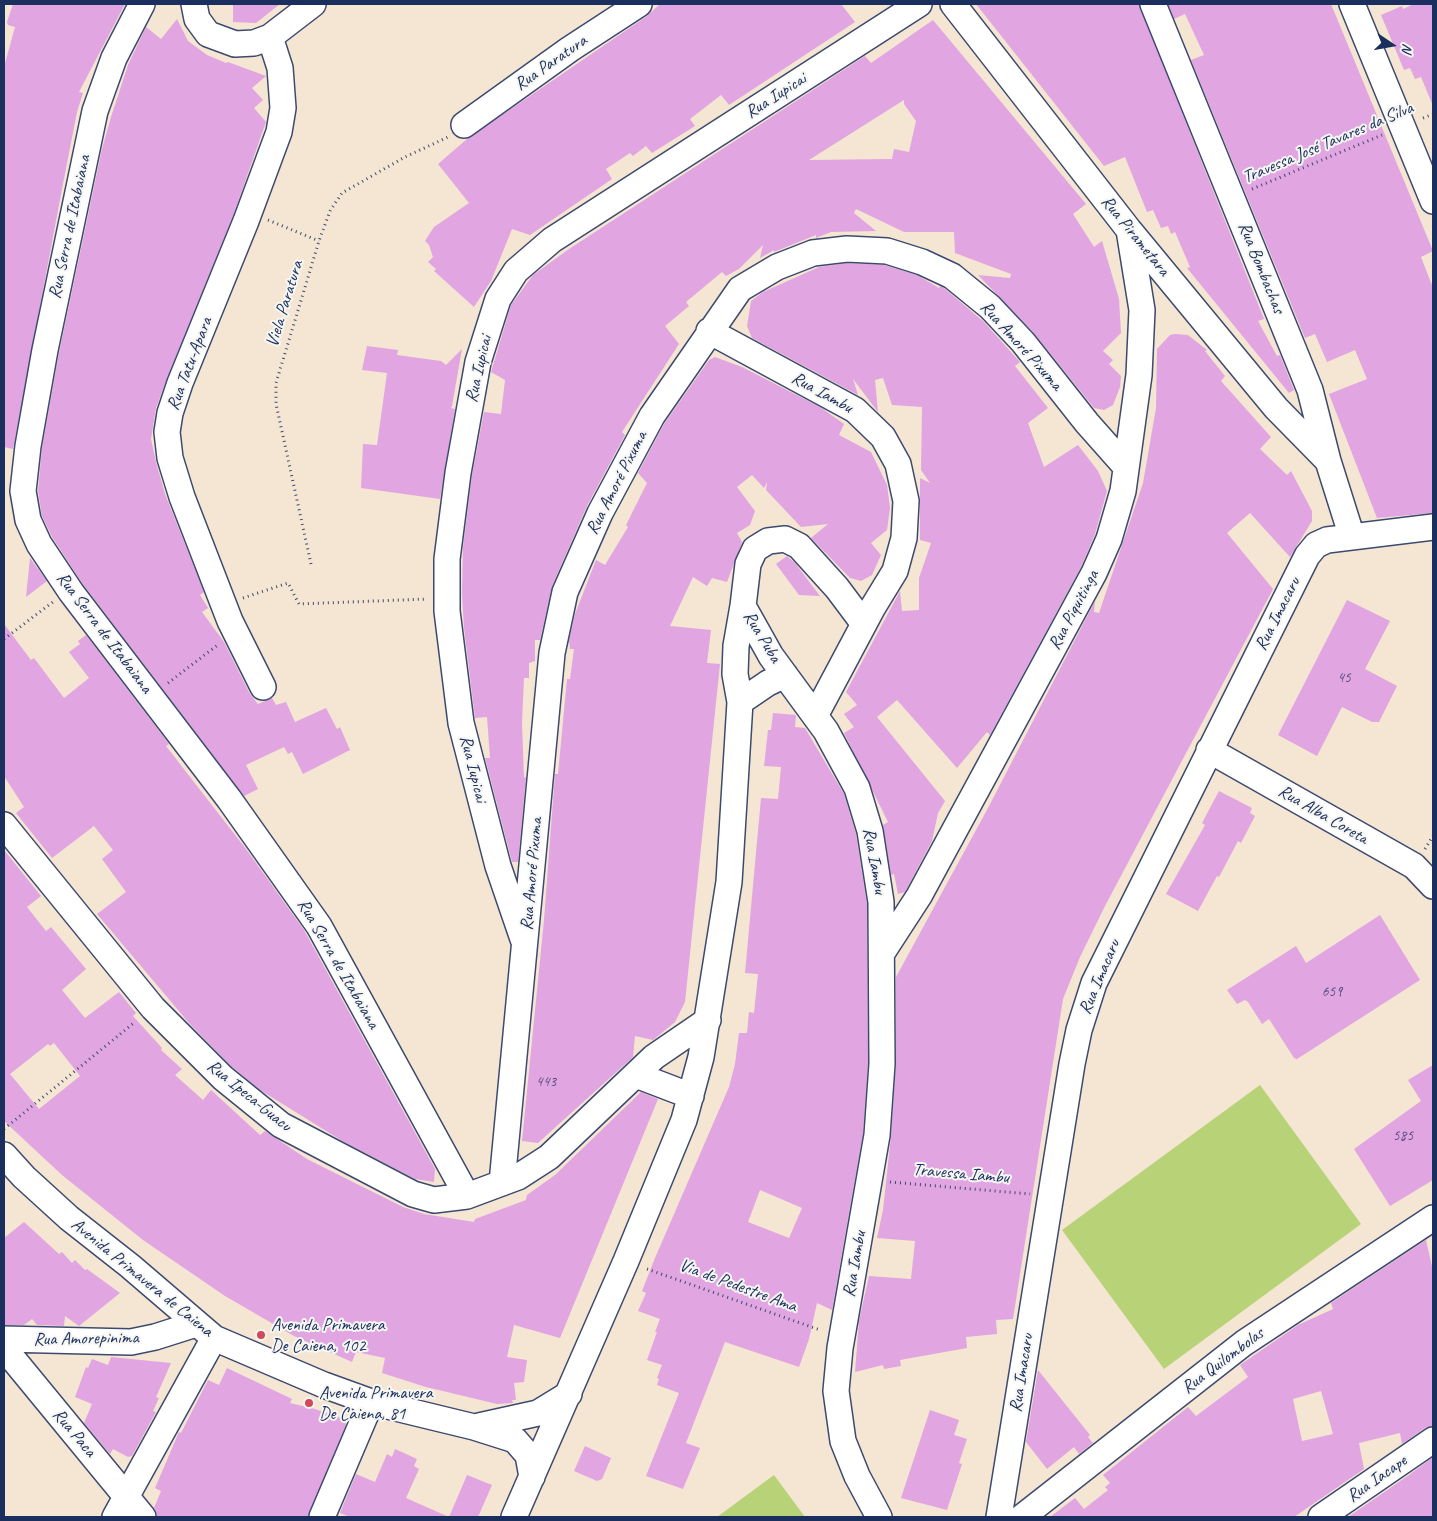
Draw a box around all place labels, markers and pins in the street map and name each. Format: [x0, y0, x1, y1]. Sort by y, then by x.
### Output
place label: Avenida Primavera De Caiena, 102 [271, 1314, 385, 1356]
marker: Avenida Primavera De Caiena, 102 [255, 1329, 267, 1341]
place label: Avenida Primavera De Caiena, 81 [319, 1382, 433, 1425]
marker: Avenida Primavera De Caiena, 81 [303, 1397, 315, 1409]

